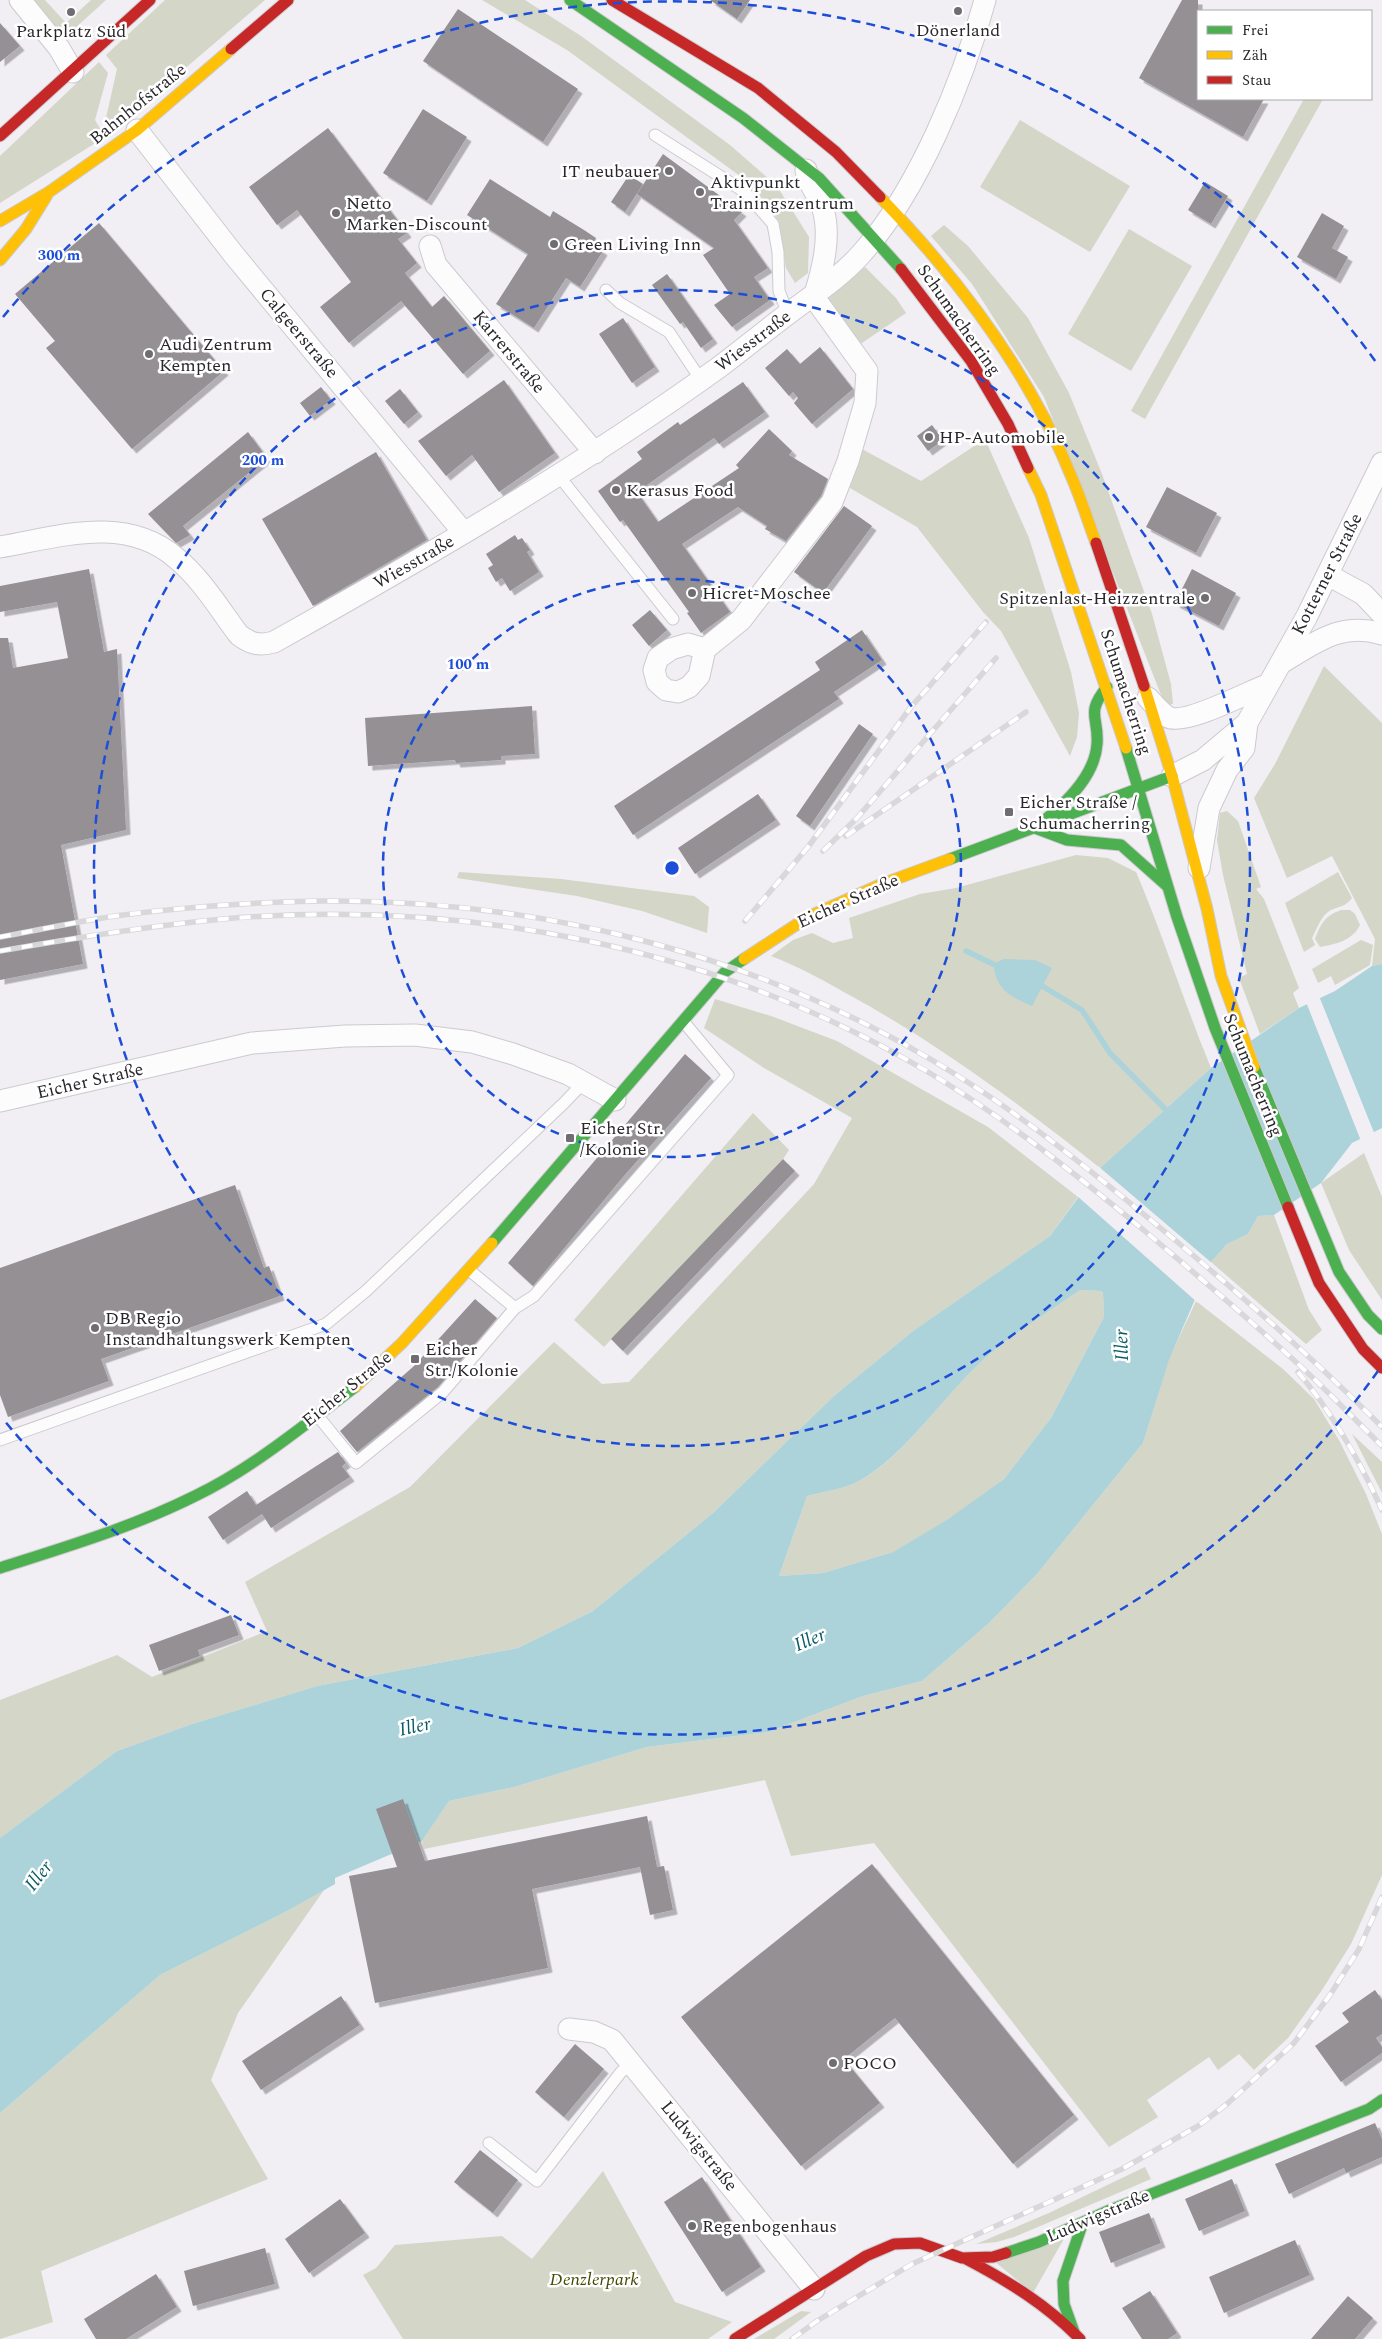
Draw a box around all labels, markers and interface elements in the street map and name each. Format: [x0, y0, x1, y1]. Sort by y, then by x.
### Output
marker: Dönerland [952, 5, 964, 17]
marker: Parkplatz Süd [65, 6, 77, 18]
legend [1197, 10, 1372, 100]
place label: Dönerland [916, 17, 1000, 44]
place label: Parkplatz Süd [16, 18, 126, 45]
text: Frei [1242, 19, 1269, 42]
text: Zäh [1242, 44, 1268, 67]
street label: Bahnhofstraße [84, 56, 192, 152]
text: Stau [1242, 69, 1271, 92]
place label: IT neubauer [561, 158, 659, 185]
marker: IT neubauer [663, 165, 675, 177]
place label: Aktivpunkt Trainingszentrum [710, 169, 854, 217]
marker: Aktivpunkt Trainingszentrum [694, 186, 706, 198]
place label: Netto Marken-Discount [346, 190, 487, 238]
marker: Netto Marken-Discount [330, 207, 342, 219]
place label: Green Living Inn [564, 231, 701, 258]
marker: Green Living Inn [548, 238, 560, 250]
text: 300 m [38, 244, 81, 267]
street label: Schumacherring [910, 258, 1008, 382]
street label: Calgeerstraße [253, 282, 345, 384]
street label: Wiesstraße [709, 303, 797, 379]
street label: Karrerstraße [466, 304, 552, 400]
place label: Audi Zentrum Kempten [159, 331, 272, 379]
marker: Audi Zentrum Kempten [143, 348, 155, 360]
place label: HP-Automobile [939, 424, 1065, 451]
marker: HP-Automobile [923, 431, 935, 443]
text: 200 m [242, 449, 285, 472]
place label: Kerasus Food [626, 477, 734, 504]
marker: Kerasus Food [610, 484, 622, 496]
street label: Kotterner Straße [1285, 508, 1369, 640]
street label: Wiesstraße [369, 528, 459, 596]
place label: Hicret-Moschee [702, 580, 831, 607]
place label: Spitzenlast-Heizzentrale [999, 585, 1195, 612]
marker: Hicret-Moschee [686, 587, 698, 599]
marker: Spitzenlast-Heizzentrale [1199, 592, 1211, 604]
street label: Schumacherring [1093, 625, 1159, 759]
text: 100 m [447, 653, 490, 676]
place label: Eicher Straße / Schumacherring [1019, 789, 1150, 837]
marker: Eicher Straße / Schumacherring [1003, 806, 1015, 818]
centre of rings [663, 859, 681, 877]
street label: Eicher Straße [793, 867, 903, 935]
street label: Schumacherring [1216, 1009, 1290, 1141]
street label: Eicher Straße [34, 1056, 146, 1106]
place label: Eicher Str. /Kolonie [580, 1115, 664, 1163]
marker: Eicher Str. /Kolonie [564, 1132, 576, 1144]
place label: DB Regio Instandhaltungswerk Kempten [105, 1305, 351, 1353]
marker: DB Regio Instandhaltungswerk Kempten [89, 1322, 101, 1334]
water label: Iller [1107, 1328, 1137, 1361]
place label: Eicher Str./Kolonie [425, 1336, 519, 1384]
street label: Eicher Straße [296, 1344, 398, 1434]
marker: Eicher Str./Kolonie [409, 1353, 421, 1365]
water label: Iller [790, 1620, 831, 1660]
water label: Iller [396, 1709, 434, 1744]
water label: Iller [18, 1854, 60, 1897]
place label: POCO [843, 2050, 897, 2077]
marker: POCO [827, 2057, 839, 2069]
street label: Ludwigstraße [654, 2095, 744, 2197]
street label: Ludwigstraße [1042, 2182, 1154, 2250]
place label: Regenbogenhaus [702, 2213, 837, 2240]
marker: Regenbogenhaus [686, 2220, 698, 2232]
park label: Denzlerpark [549, 2266, 639, 2293]

